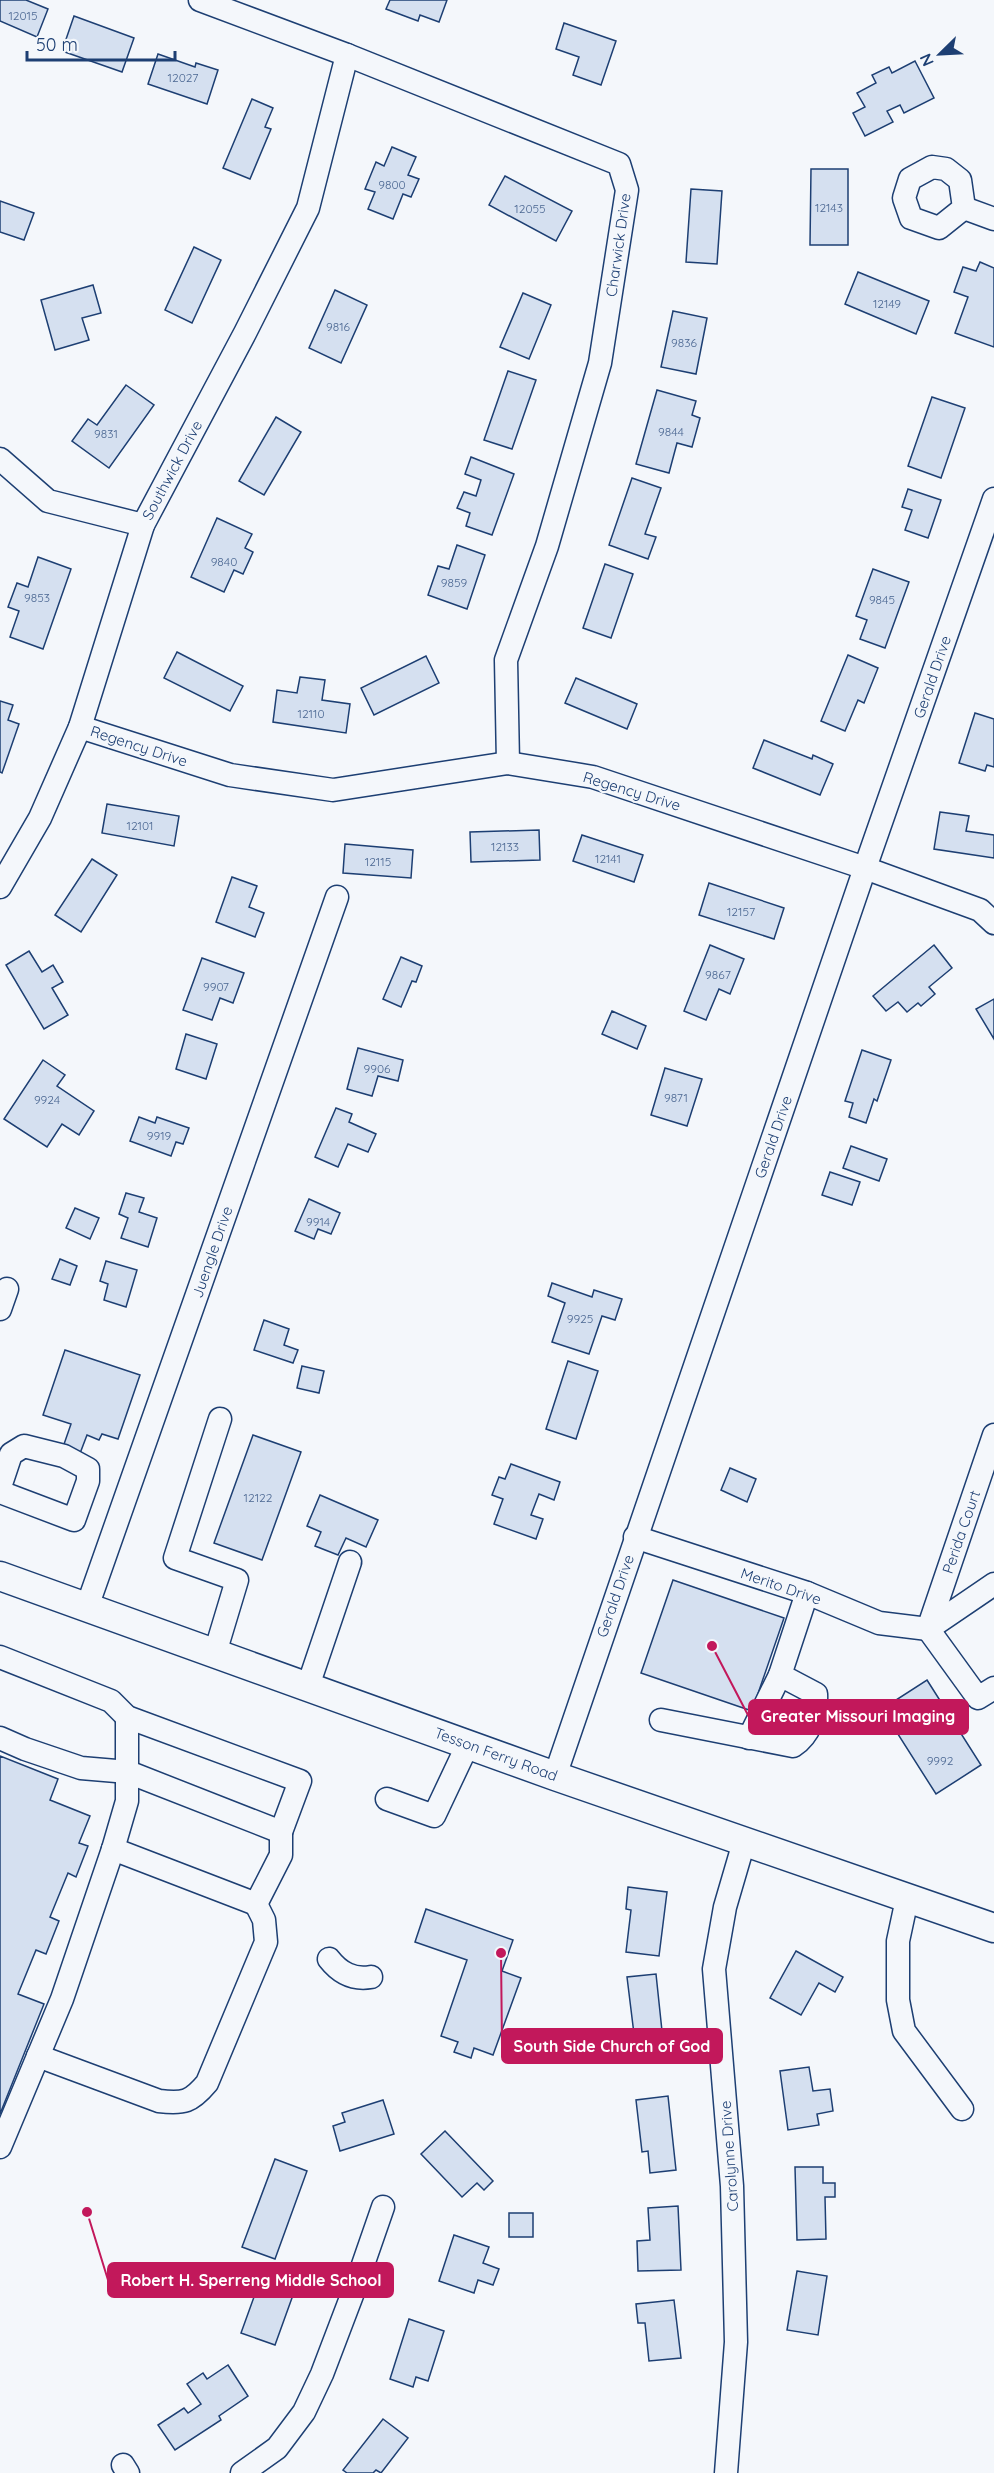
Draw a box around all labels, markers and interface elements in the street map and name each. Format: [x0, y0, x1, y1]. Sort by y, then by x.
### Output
house number: 12015 [8, 8, 38, 23]
scale bar [27, 24, 176, 62]
north arrow [910, 24, 970, 84]
text: 50 m [36, 33, 78, 56]
text: N [915, 51, 938, 70]
house number: 12027 [168, 70, 198, 85]
house number: 9800 [378, 177, 406, 192]
street label: Charwick Drive [601, 192, 635, 298]
house number: 12143 [815, 200, 843, 215]
house number: 12055 [514, 201, 546, 216]
house number: 12149 [873, 296, 901, 311]
house number: 9816 [326, 319, 351, 334]
house number: 9836 [671, 335, 698, 350]
street label: Southwick Drive [138, 417, 206, 523]
house number: 9844 [658, 424, 684, 439]
house number: 9831 [94, 426, 118, 441]
house number: 9840 [211, 554, 237, 569]
house number: 9859 [441, 575, 468, 590]
house number: 9853 [24, 590, 50, 605]
house number: 9845 [869, 592, 895, 607]
street label: Gerald Drive [909, 633, 955, 721]
house number: 12110 [297, 706, 325, 721]
street label: Regency Drive [88, 721, 190, 771]
street label: Regency Drive [581, 767, 683, 815]
house number: 12101 [126, 818, 154, 833]
house number: 12133 [491, 839, 519, 854]
house number: 12141 [595, 851, 621, 866]
house number: 12115 [365, 854, 391, 869]
house number: 12157 [727, 904, 755, 919]
house number: 9867 [705, 967, 731, 982]
house number: 9907 [203, 979, 229, 994]
house number: 9906 [364, 1061, 391, 1076]
house number: 9871 [664, 1090, 688, 1105]
house number: 9924 [34, 1092, 60, 1107]
street label: Gerald Drive [750, 1093, 796, 1181]
house number: 9919 [147, 1128, 172, 1143]
street label: Juengle Drive [187, 1204, 237, 1300]
house number: 9914 [306, 1214, 330, 1229]
house number: 9925 [567, 1311, 593, 1326]
street label: Perida Court [938, 1488, 984, 1576]
house number: 12122 [244, 1490, 273, 1505]
street label: Gerald Drive [592, 1552, 638, 1640]
street label: Merito Drive [738, 1563, 824, 1609]
callout: Greater Missouri Imaging [749, 1700, 968, 1734]
text: Greater Missouri Imaging [761, 1706, 955, 1726]
street label: Tesson Ferry Road [432, 1723, 560, 1785]
house number: 9992 [927, 1753, 954, 1768]
callout: South Side Church of God [502, 2029, 722, 2063]
text: South Side Church of God [514, 2036, 710, 2056]
street label: Carolynne Drive [716, 2100, 742, 2212]
callout: Robert H. Sperreng Middle School [108, 2263, 393, 2297]
text: Robert H. Sperreng Middle School [120, 2270, 382, 2290]

